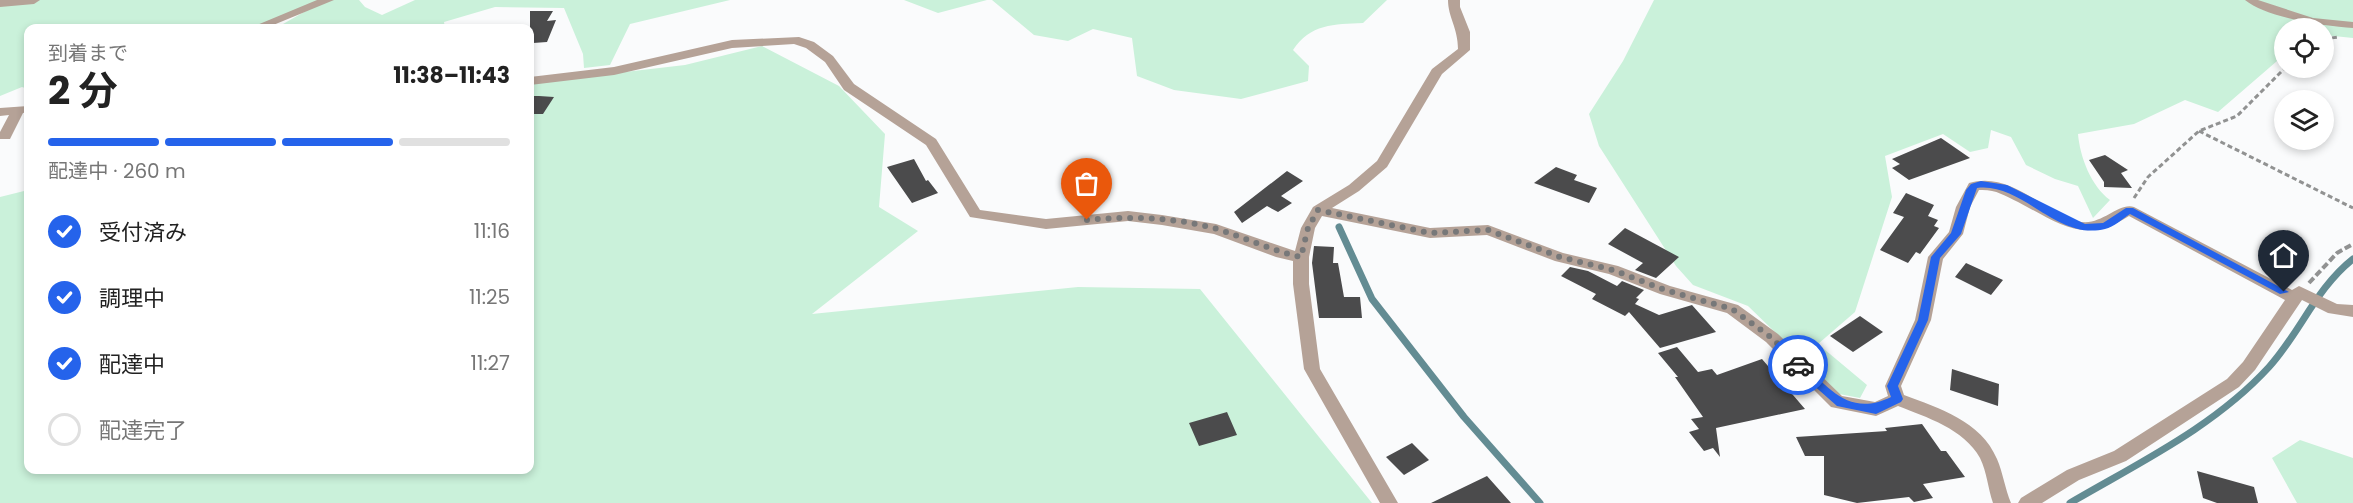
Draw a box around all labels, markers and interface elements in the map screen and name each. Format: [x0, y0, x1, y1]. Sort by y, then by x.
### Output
map controls [2274, 18, 2334, 150]
button: locate [2274, 18, 2334, 78]
text: 到着まで [48, 39, 128, 67]
text: 11:38–11:43 [393, 60, 510, 91]
text: 2 分 [48, 63, 118, 118]
button: layers [2274, 90, 2334, 150]
text: 配達中 · 260 m [48, 157, 186, 185]
pin [1061, 158, 1112, 220]
icon: bag [1070, 167, 1103, 200]
icon: check [48, 215, 81, 248]
text: 受付済み [99, 217, 187, 248]
text: 11:16 [474, 217, 510, 245]
pin [2258, 230, 2309, 292]
icon: home [2267, 239, 2300, 272]
icon: check [48, 281, 81, 314]
text: 調理中 [99, 283, 165, 314]
text: 11:25 [469, 283, 510, 311]
courier [1768, 335, 1828, 395]
icon: check [48, 347, 81, 380]
text: 配達中 [99, 349, 165, 380]
text: 11:27 [471, 349, 510, 377]
icon: car [1782, 349, 1815, 382]
text: 配達完了 [99, 415, 187, 446]

